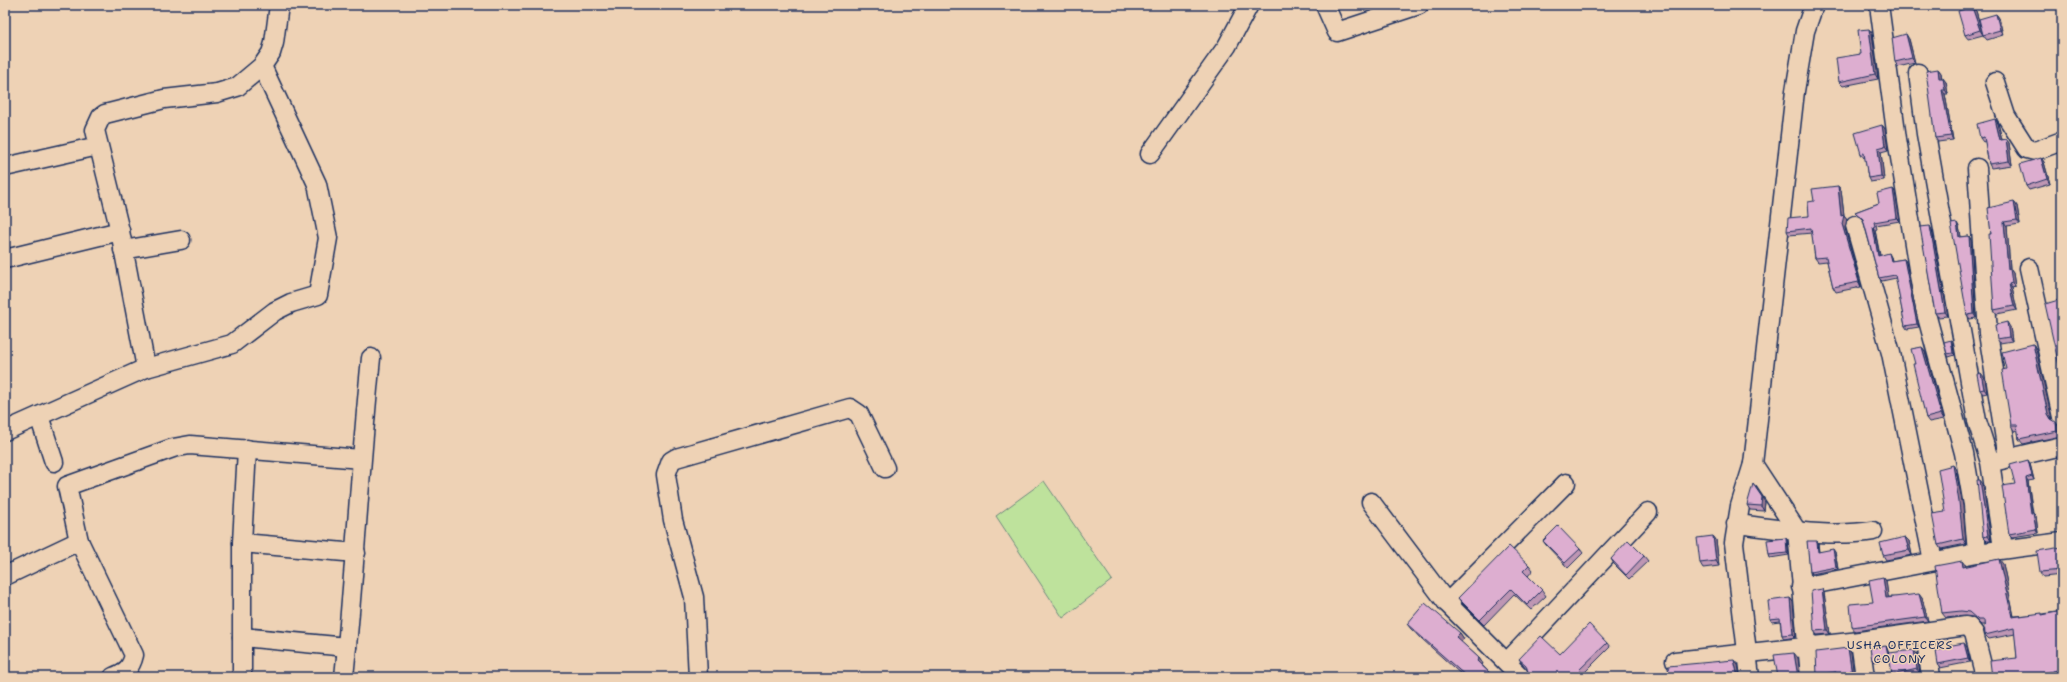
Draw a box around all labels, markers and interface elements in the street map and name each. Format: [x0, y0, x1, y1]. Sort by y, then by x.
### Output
district label: USHA OFFICERS COLONY [1847, 637, 1953, 667]

